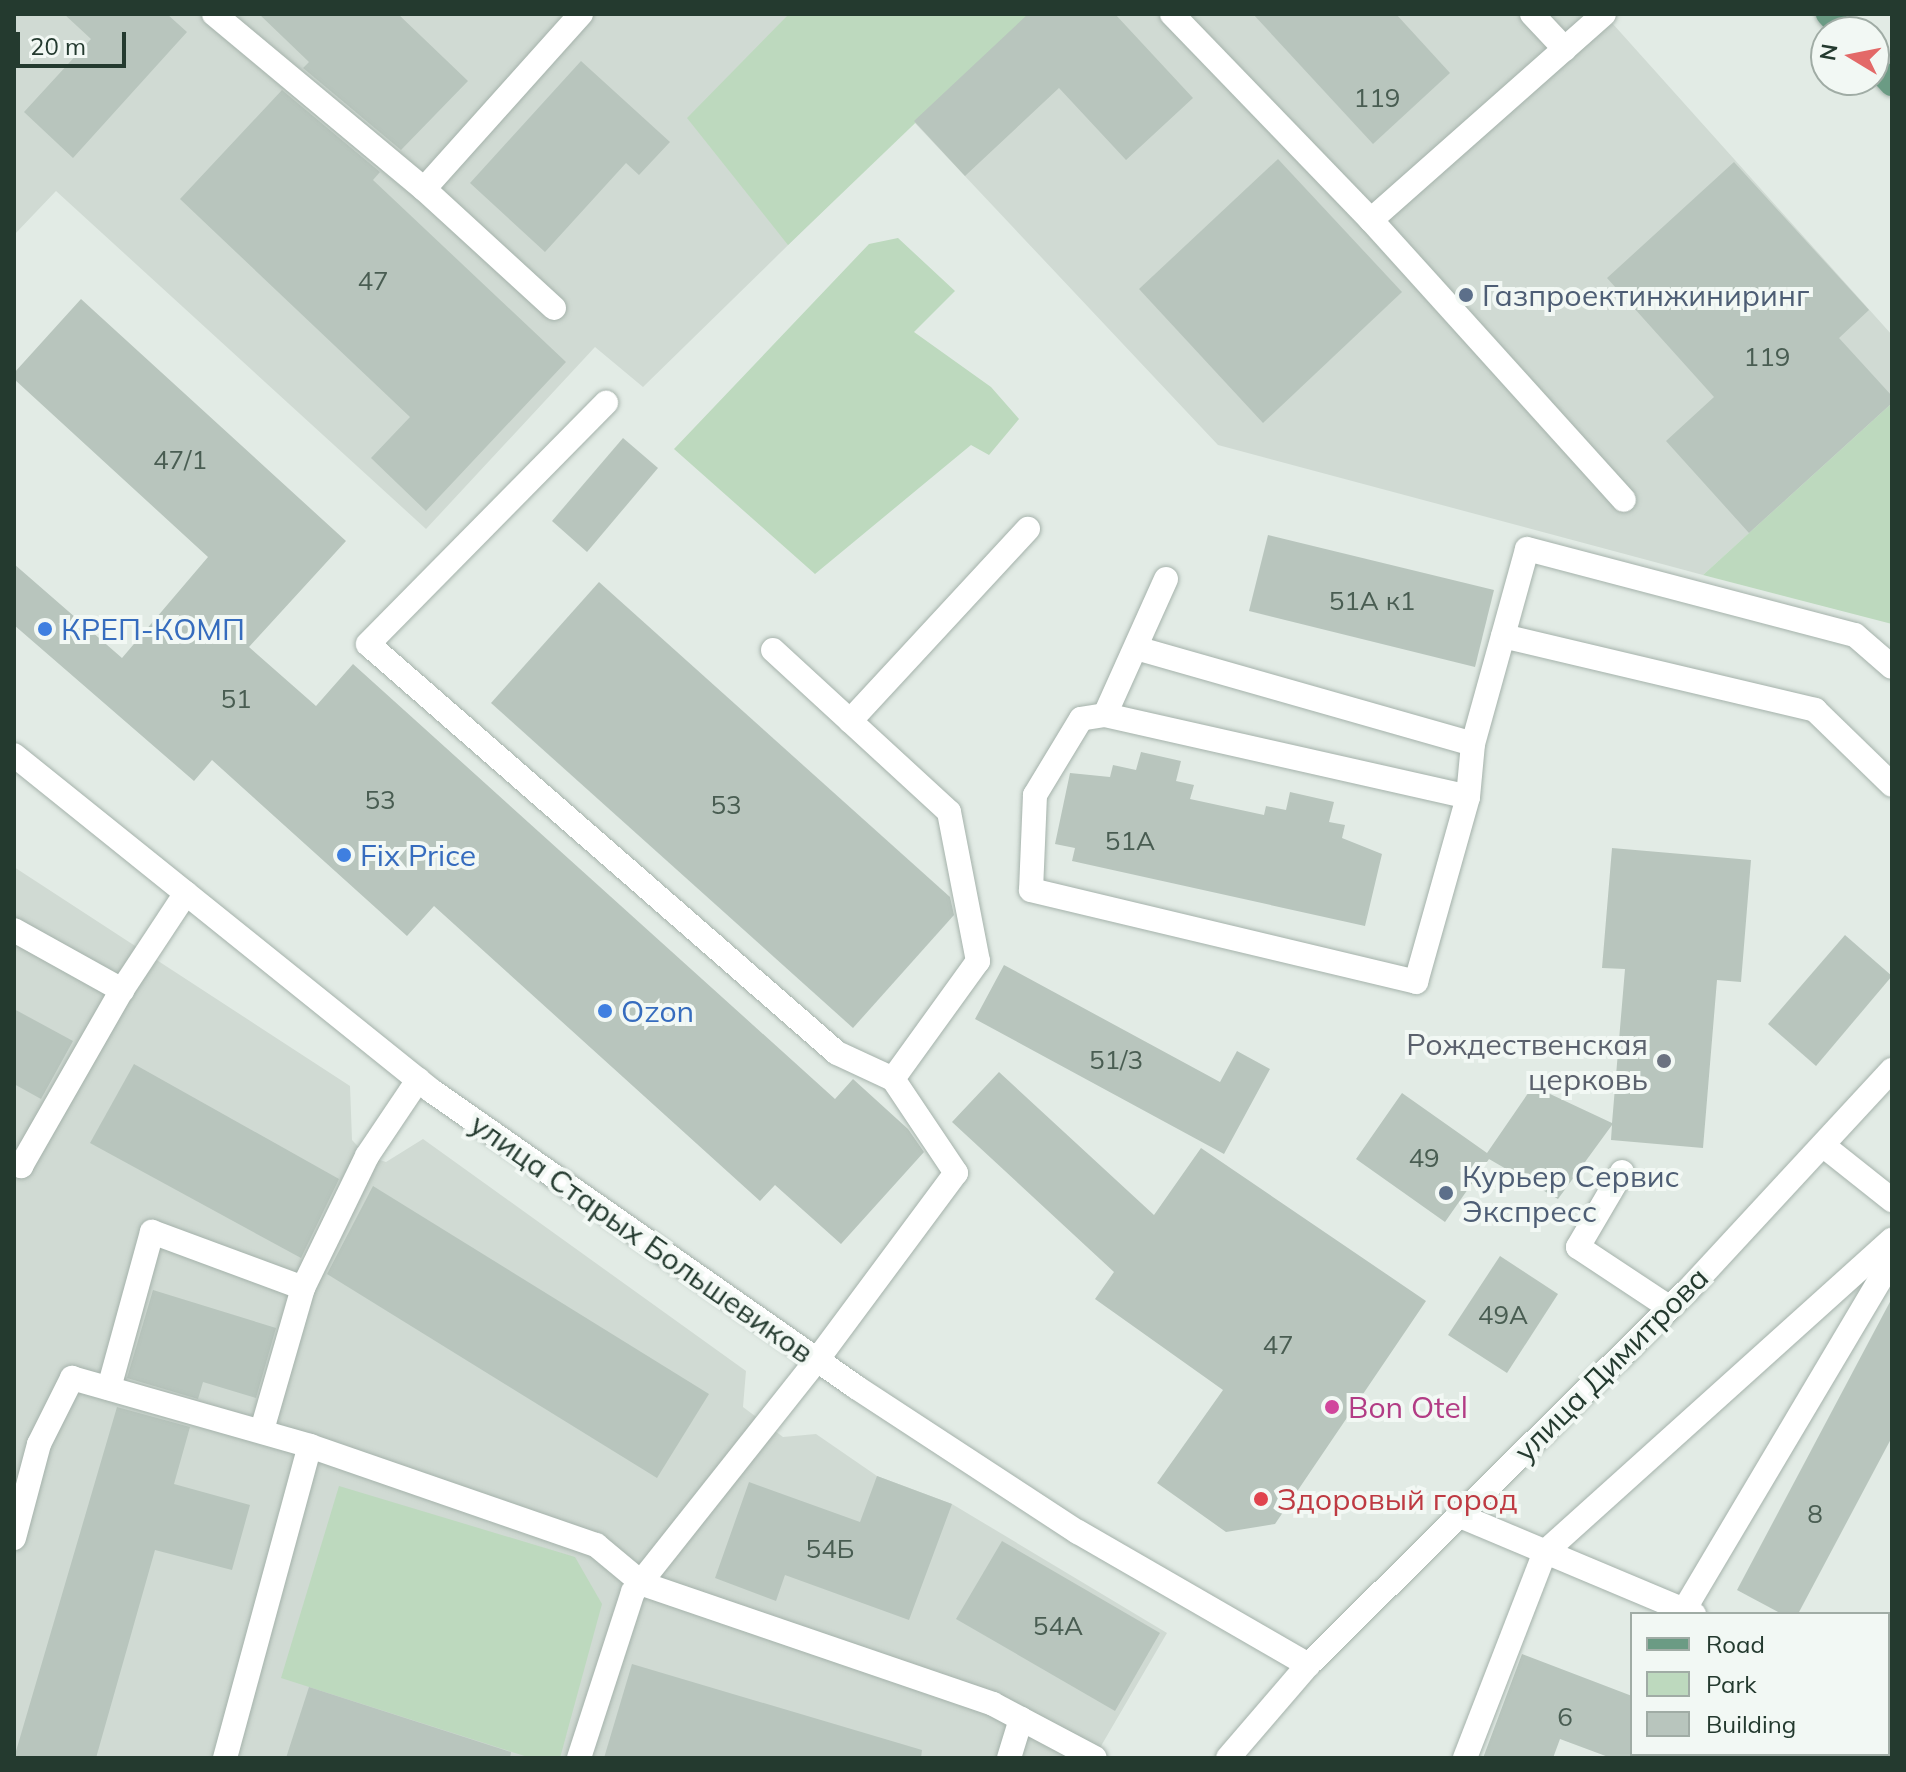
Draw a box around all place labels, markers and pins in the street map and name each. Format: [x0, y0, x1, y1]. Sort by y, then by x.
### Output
place label: Газпроектинжиниринг [1482, 277, 1809, 313]
marker: Газпроектинжиниринг [1457, 286, 1475, 304]
place label: КРЕП-КОМП [61, 611, 245, 647]
marker: КРЕП-КОМП [36, 620, 54, 638]
place label: Fix Price [360, 837, 476, 873]
marker: Fix Price [335, 846, 353, 864]
place label: Ozon [621, 993, 694, 1029]
marker: Ozon [596, 1002, 614, 1020]
place label: Рождественская церковь [1406, 1026, 1648, 1096]
marker: Рождественская церковь [1655, 1052, 1673, 1070]
place label: Курьер Сервис Экспресс [1462, 1158, 1680, 1228]
marker: Курьер Сервис Экспресс [1437, 1184, 1455, 1202]
place label: Bon Otel [1348, 1389, 1468, 1425]
marker: Bon Otel [1323, 1398, 1341, 1416]
place label: Здоровый город [1277, 1481, 1517, 1517]
marker: Здоровый город [1252, 1490, 1270, 1508]

